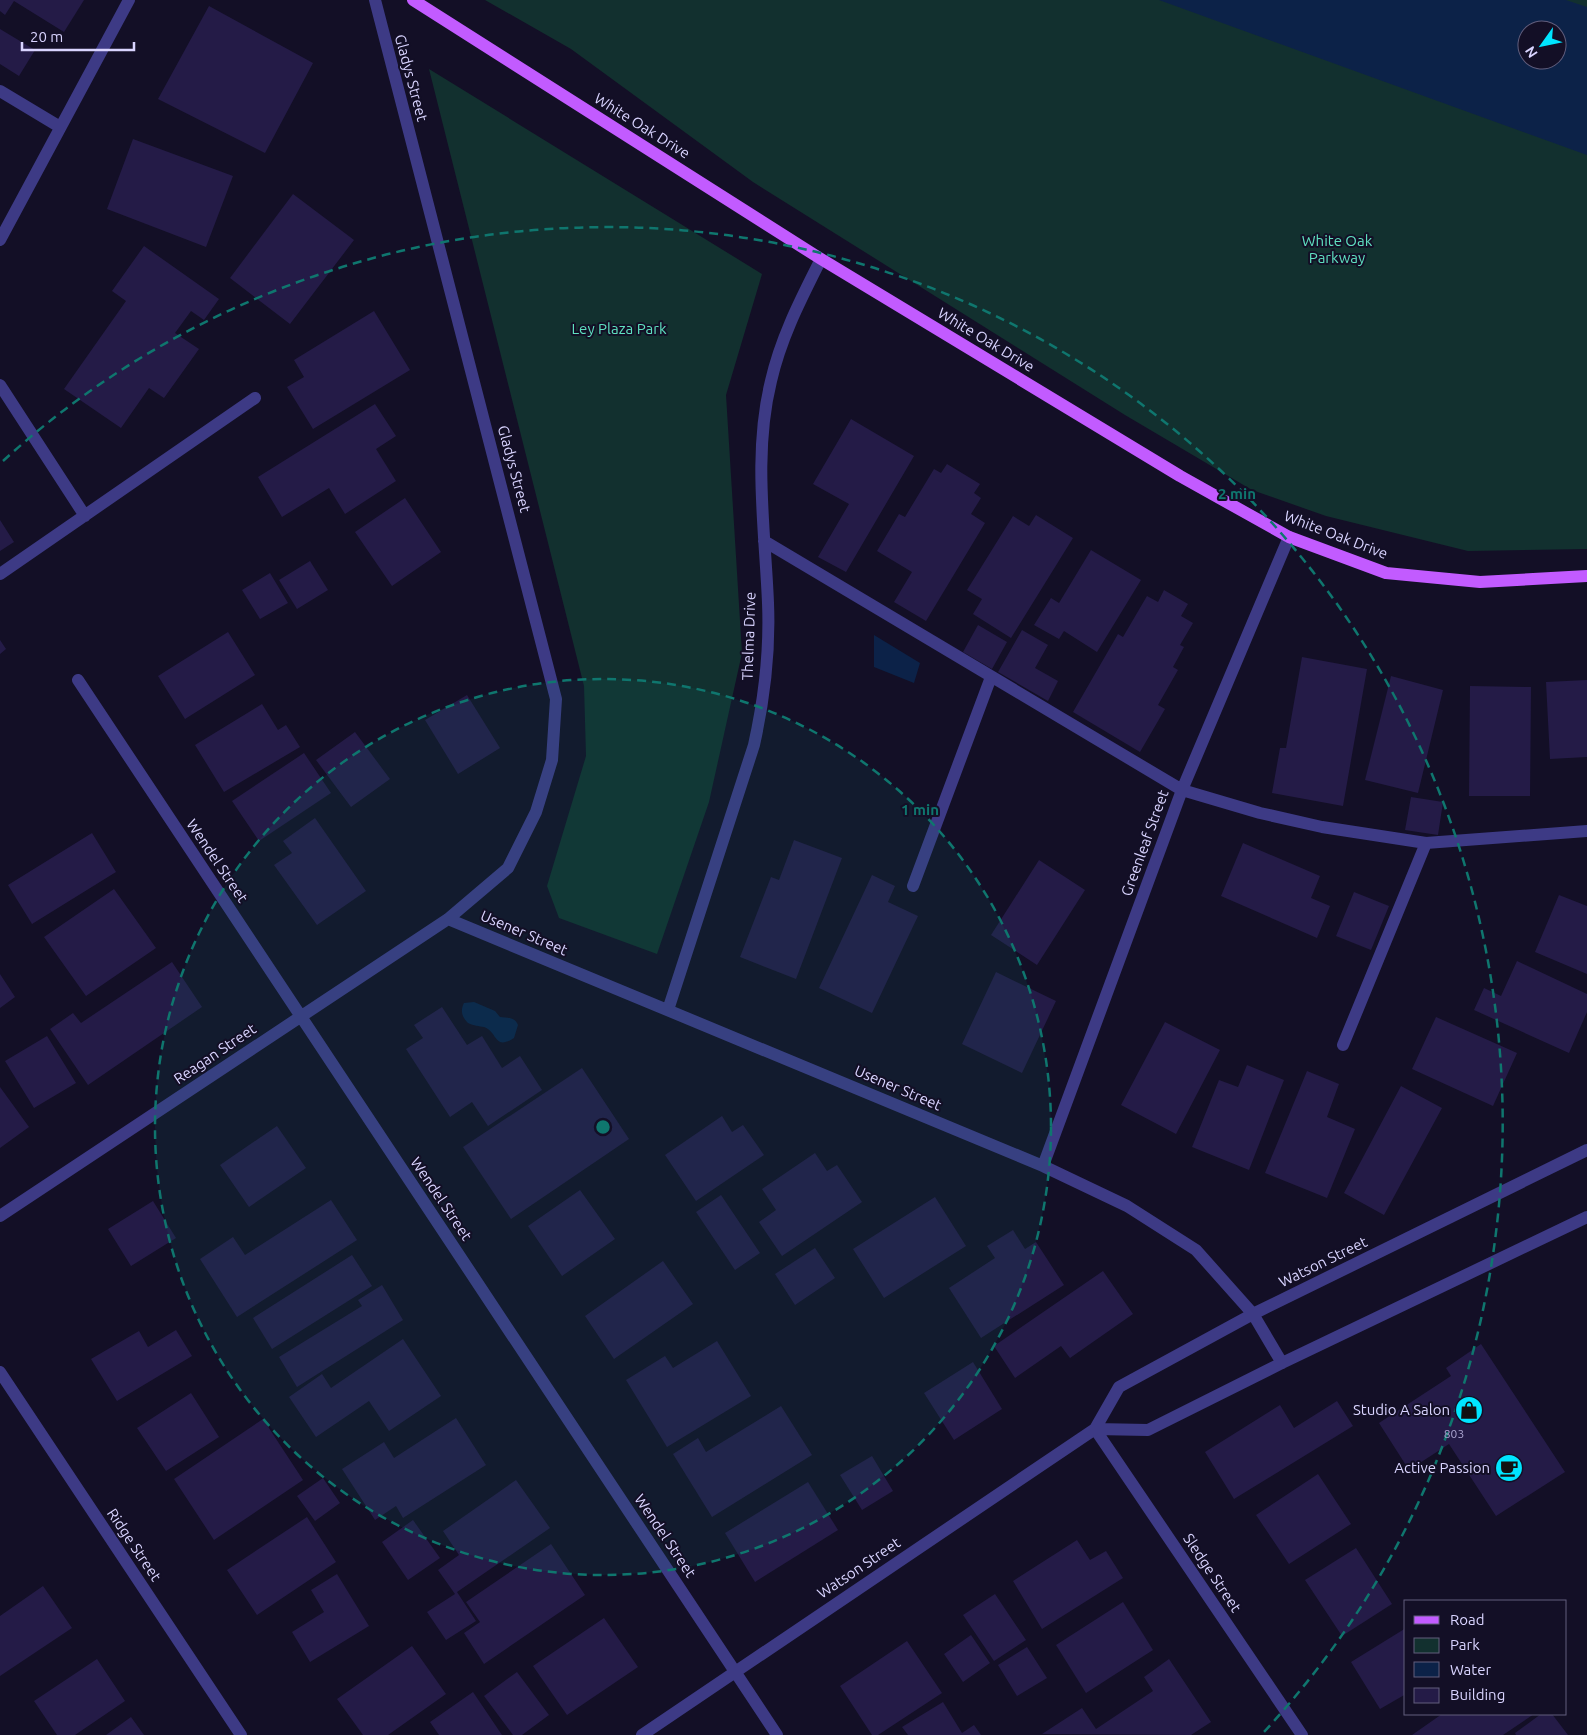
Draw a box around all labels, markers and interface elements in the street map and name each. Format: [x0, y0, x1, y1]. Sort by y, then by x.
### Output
scale bar [22, 20, 135, 52]
north arrow [1517, 20, 1567, 70]
text: 20 m [30, 28, 63, 45]
street label: Gladys Street [392, 32, 431, 123]
text: N [1522, 43, 1541, 61]
street label: White Oak Drive [591, 89, 693, 162]
park label: White Oak Parkway [1302, 232, 1373, 266]
street label: White Oak Drive [935, 304, 1038, 375]
park label: Ley Plaza Park [571, 320, 667, 337]
street label: Gladys Street [495, 423, 534, 514]
text: 2 min [1218, 485, 1256, 502]
street label: White Oak Drive [1282, 507, 1390, 562]
street label: Thelma Drive [738, 591, 759, 681]
street label: Greenleaf Street [1117, 787, 1172, 898]
text: 1 min [901, 801, 939, 818]
street label: Wendel Street [183, 816, 252, 906]
street label: Usener Street [478, 907, 570, 959]
street label: Reagan Street [170, 1020, 259, 1087]
street label: Usener Street [852, 1062, 944, 1114]
centre of rings [594, 1118, 612, 1136]
street label: Wendel Street [407, 1154, 476, 1244]
street label: Watson Street [1276, 1233, 1370, 1290]
shop icon: Studio A Salon [1454, 1395, 1484, 1425]
place label: Studio A Salon [1353, 1401, 1450, 1418]
house number: 803 [1444, 1427, 1464, 1440]
cafe icon: Active Passion [1494, 1453, 1524, 1483]
place label: Active Passion [1394, 1459, 1490, 1476]
street label: Wendel Street [631, 1491, 700, 1581]
street label: Ridge Street [104, 1505, 165, 1584]
street label: Sledge Street [1180, 1530, 1245, 1615]
street label: Watson Street [814, 1534, 903, 1602]
legend [1404, 1600, 1567, 1715]
text: Road [1450, 1611, 1485, 1628]
text: Park [1450, 1636, 1480, 1653]
text: Water [1450, 1661, 1491, 1678]
text: Building [1450, 1686, 1505, 1703]

